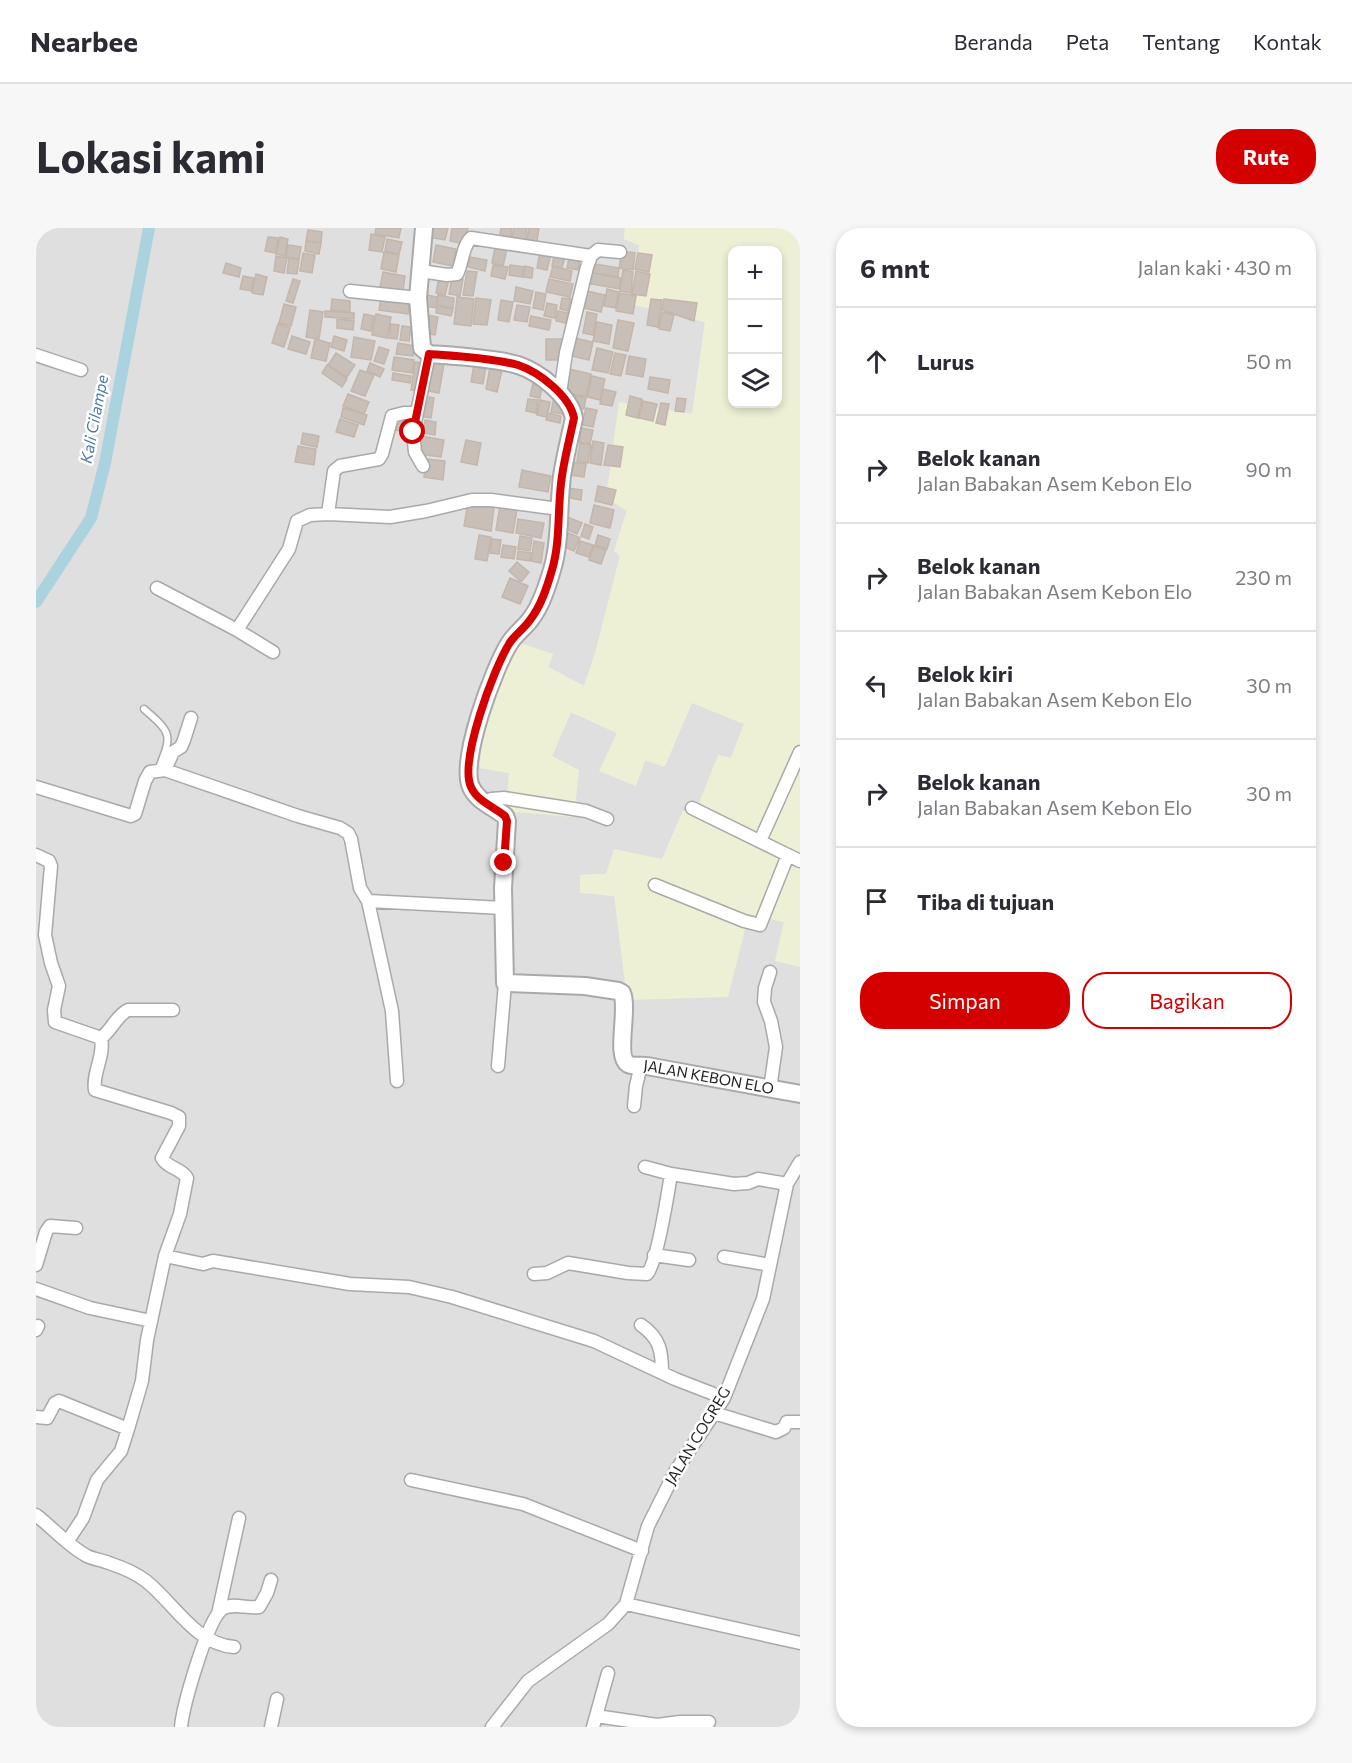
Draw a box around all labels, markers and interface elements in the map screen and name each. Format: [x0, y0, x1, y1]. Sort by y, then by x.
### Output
text: Nearbee [30, 24, 138, 58]
text: Beranda [954, 29, 1033, 54]
text: Peta [1066, 29, 1109, 54]
text: Tentang [1142, 29, 1220, 54]
text: Kontak [1253, 29, 1322, 54]
button: Rute [1216, 129, 1316, 184]
text: Lokasi kami [36, 130, 266, 182]
map controls [728, 246, 782, 408]
button: + [728, 246, 782, 300]
text: 6 mnt [860, 252, 930, 283]
text: Jalan kaki · 430 m [1137, 255, 1292, 279]
button: − [728, 300, 782, 354]
icon: ahead [860, 345, 893, 378]
text: Lurus [917, 348, 974, 375]
text: 50 m [1246, 349, 1292, 373]
button: layers [728, 354, 782, 408]
water label: Kali Cilampe [76, 373, 111, 465]
route start [399, 418, 425, 444]
text: Belok kanan [917, 444, 1040, 471]
icon: right [860, 453, 893, 486]
text: 90 m [1246, 457, 1292, 481]
text: Jalan Babakan Asem Kebon Elo [917, 471, 1192, 495]
text: Belok kanan [917, 552, 1040, 579]
icon: right [860, 561, 893, 594]
text: 230 m [1235, 565, 1292, 589]
text: Jalan Babakan Asem Kebon Elo [917, 579, 1192, 603]
text: Belok kiri [917, 660, 1013, 687]
icon: left [860, 669, 893, 702]
text: 30 m [1246, 673, 1292, 697]
text: Jalan Babakan Asem Kebon Elo [917, 687, 1192, 711]
text: Belok kanan [917, 768, 1040, 795]
icon: right [860, 777, 893, 810]
text: 30 m [1246, 781, 1292, 805]
text: Jalan Babakan Asem Kebon Elo [917, 795, 1192, 819]
route end [490, 849, 516, 875]
icon: arrive [860, 885, 893, 918]
text: Tiba di tujuan [917, 888, 1054, 915]
button: Simpan [860, 972, 1070, 1029]
button: Bagikan [1082, 972, 1292, 1029]
street label: JALAN KEBON ELO [643, 1056, 776, 1097]
street label: JALAN COGREG [661, 1383, 734, 1488]

